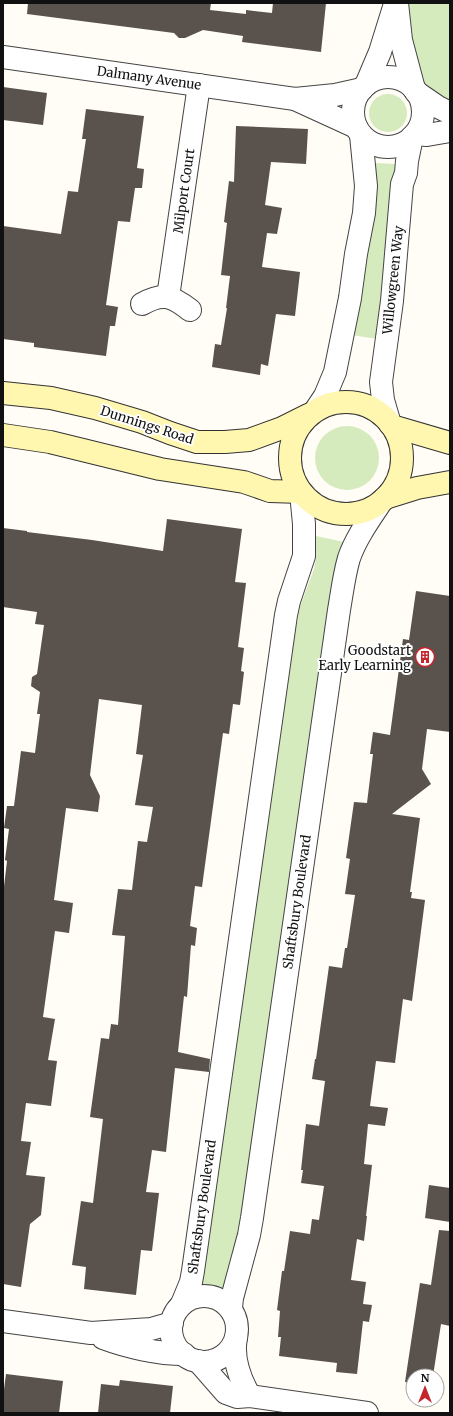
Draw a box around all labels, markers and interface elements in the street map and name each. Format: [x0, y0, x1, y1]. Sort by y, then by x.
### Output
street label: Dalmany Avenue [96, 62, 203, 94]
street label: Milport Court [170, 147, 198, 235]
street label: Willowgreen Way [379, 224, 407, 336]
street label: Dunnings Road [98, 402, 196, 448]
place label: Goodstart Early Learning [318, 642, 411, 674]
building icon: Goodstart Early Learning [414, 646, 436, 668]
street label: Shaftsbury Boulevard [279, 834, 315, 970]
street label: Shaftsbury Boulevard [184, 1139, 220, 1275]
north arrow [405, 1368, 445, 1408]
text: N [421, 1371, 430, 1385]

